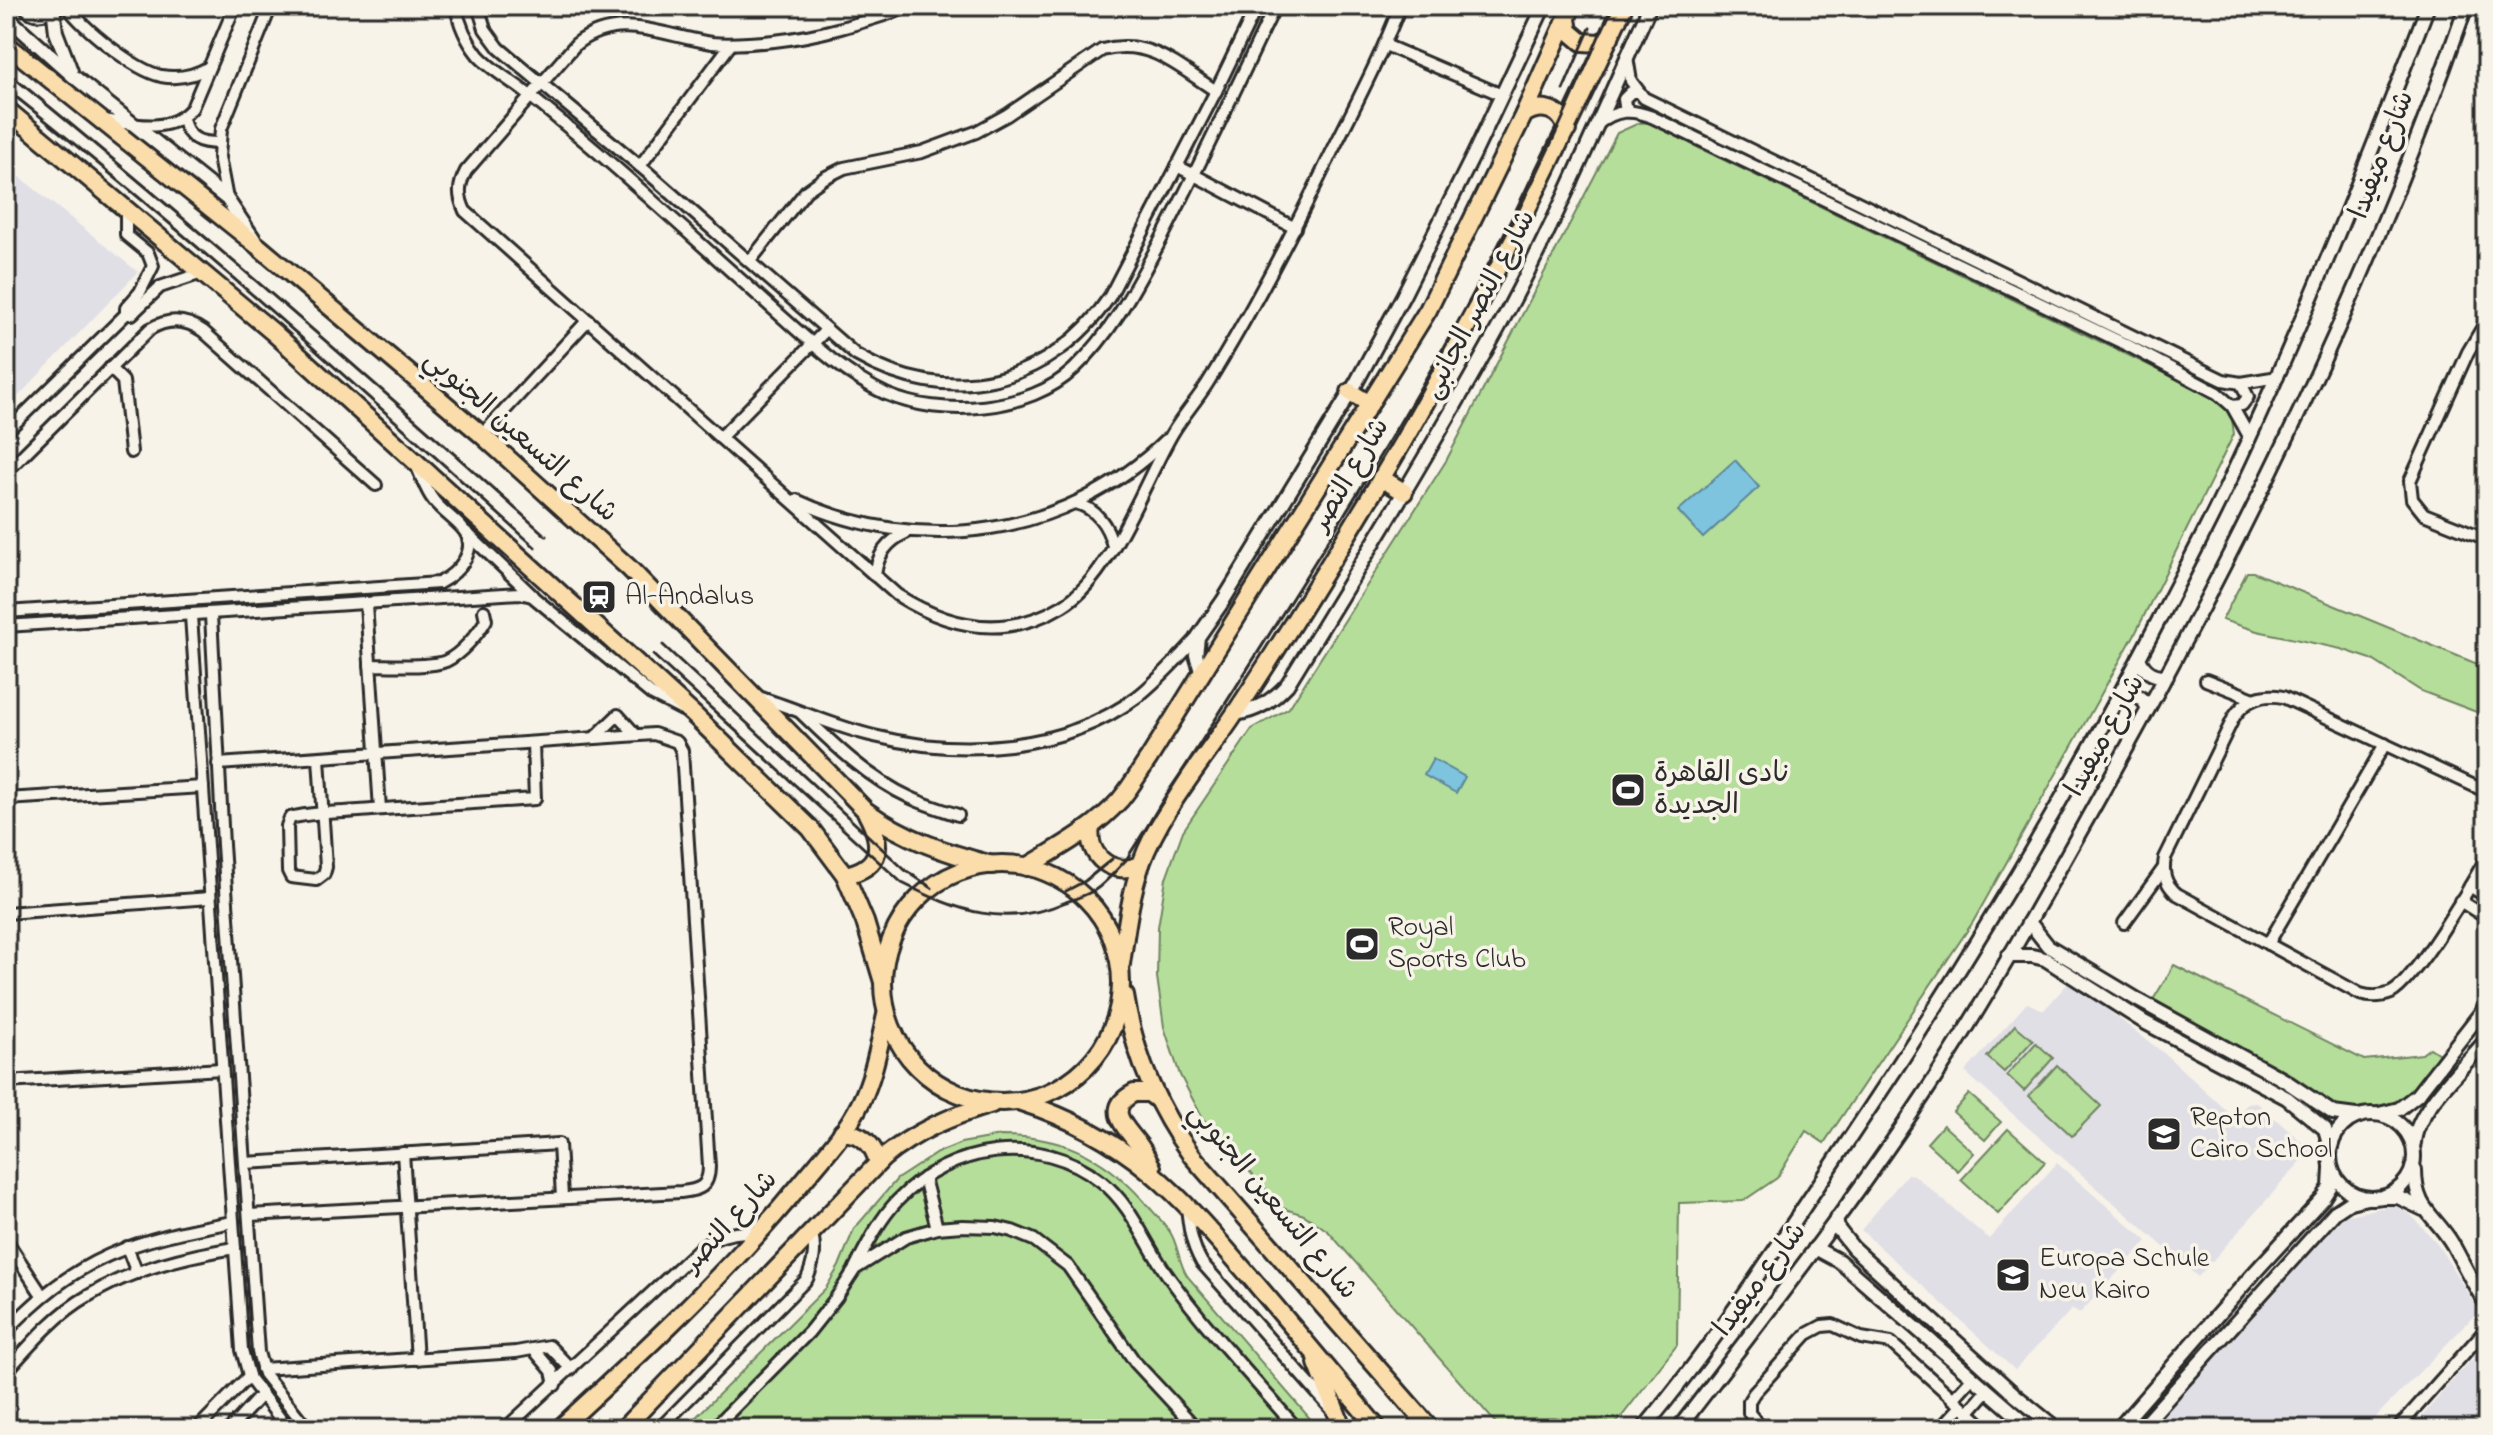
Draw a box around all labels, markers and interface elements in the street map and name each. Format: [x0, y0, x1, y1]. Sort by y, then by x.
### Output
street label: شارع ميفيدا [2340, 85, 2426, 225]
street label: شارع النصر الجانبى [1413, 203, 1547, 407]
street label: شارع التسعين الجنوبي [413, 341, 626, 534]
street label: شارع النصر [1300, 410, 1401, 541]
place label: Al-Andalus [625, 577, 754, 618]
station icon: Al-Andalus [580, 578, 618, 616]
street label: شارع ميفيدا [2056, 667, 2156, 805]
place label: نادى القاهرة الجديدة [1654, 754, 1791, 827]
sports icon: نادى القاهرة الجديدة [1609, 771, 1647, 809]
place label: Royal Sports Club [1388, 908, 1526, 981]
sports icon: Royal Sports Club [1343, 925, 1381, 963]
street label: شارع التسعين الجنوبي [1176, 1094, 1367, 1310]
place label: Repton Cairo School [2190, 1098, 2332, 1171]
school or university icon: Repton Cairo School [2145, 1115, 2183, 1153]
street label: شارع النصر [672, 1162, 788, 1284]
street label: شارع ميفيدا [1704, 1214, 1818, 1346]
place label: Europa Schule Neu Kairo [2039, 1239, 2210, 1312]
school or university icon: Europa Schule Neu Kairo [1994, 1256, 2032, 1294]

